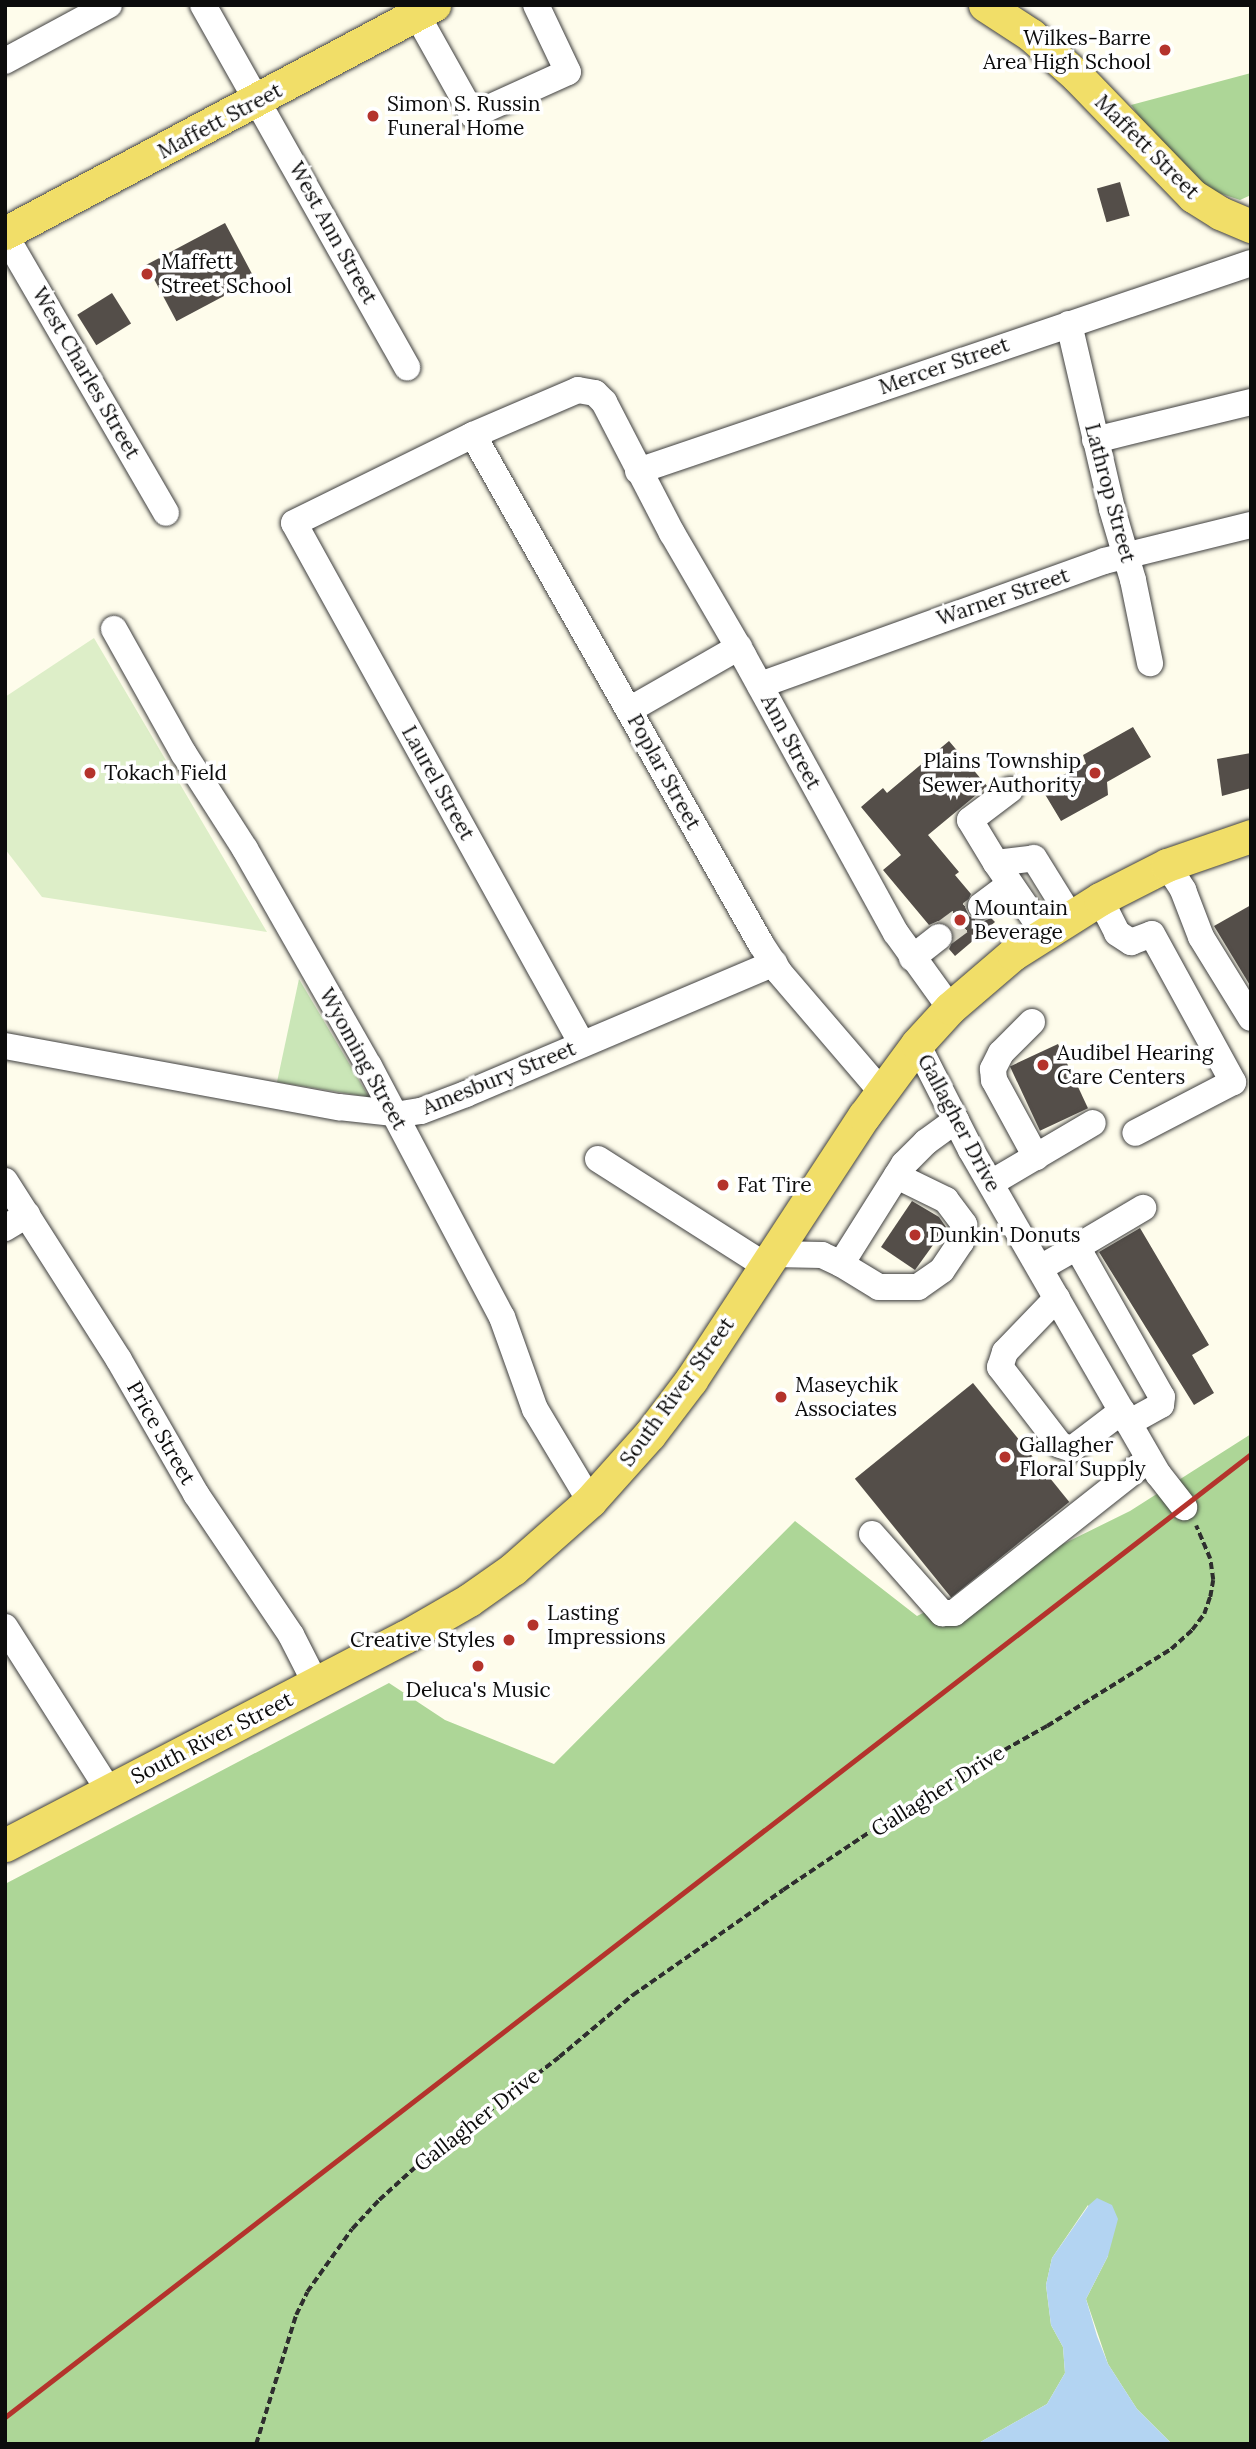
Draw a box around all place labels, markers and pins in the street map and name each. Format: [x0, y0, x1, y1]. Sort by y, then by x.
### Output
place label: Wilkes-Barre Area High School [983, 25, 1151, 75]
marker: Wilkes-Barre Area High School [1157, 42, 1173, 58]
place label: Simon S. Russin Funeral Home [387, 91, 540, 141]
marker: Simon S. Russin Funeral Home [365, 108, 381, 124]
place label: Maffett Street School [161, 249, 292, 299]
marker: Maffett Street School [139, 266, 155, 282]
place label: Plains Township Sewer Authority [922, 748, 1081, 798]
place label: Tokach Field [104, 760, 227, 786]
marker: Tokach Field [82, 765, 98, 781]
marker: Plains Township Sewer Authority [1087, 765, 1103, 781]
place label: Mountain Beverage [974, 895, 1068, 945]
marker: Mountain Beverage [952, 912, 968, 928]
place label: Audibel Hearing Care Centers [1057, 1040, 1213, 1090]
marker: Audibel Hearing Care Centers [1035, 1057, 1051, 1073]
place label: Fat Tire [737, 1172, 812, 1198]
marker: Fat Tire [715, 1177, 731, 1193]
place label: Dunkin' Donuts [929, 1222, 1081, 1248]
marker: Dunkin' Donuts [907, 1227, 923, 1243]
place label: Maseychik Associates [795, 1372, 898, 1422]
marker: Maseychik Associates [773, 1389, 789, 1405]
place label: Gallagher Floral Supply [1019, 1432, 1146, 1482]
marker: Gallagher Floral Supply [997, 1449, 1013, 1465]
place label: Lasting Impressions [547, 1600, 666, 1650]
marker: Lasting Impressions [525, 1617, 541, 1633]
place label: Creative Styles [350, 1627, 495, 1653]
marker: Creative Styles [501, 1632, 517, 1648]
marker: Deluca's Music [470, 1658, 486, 1674]
place label: Deluca's Music [405, 1677, 551, 1703]

